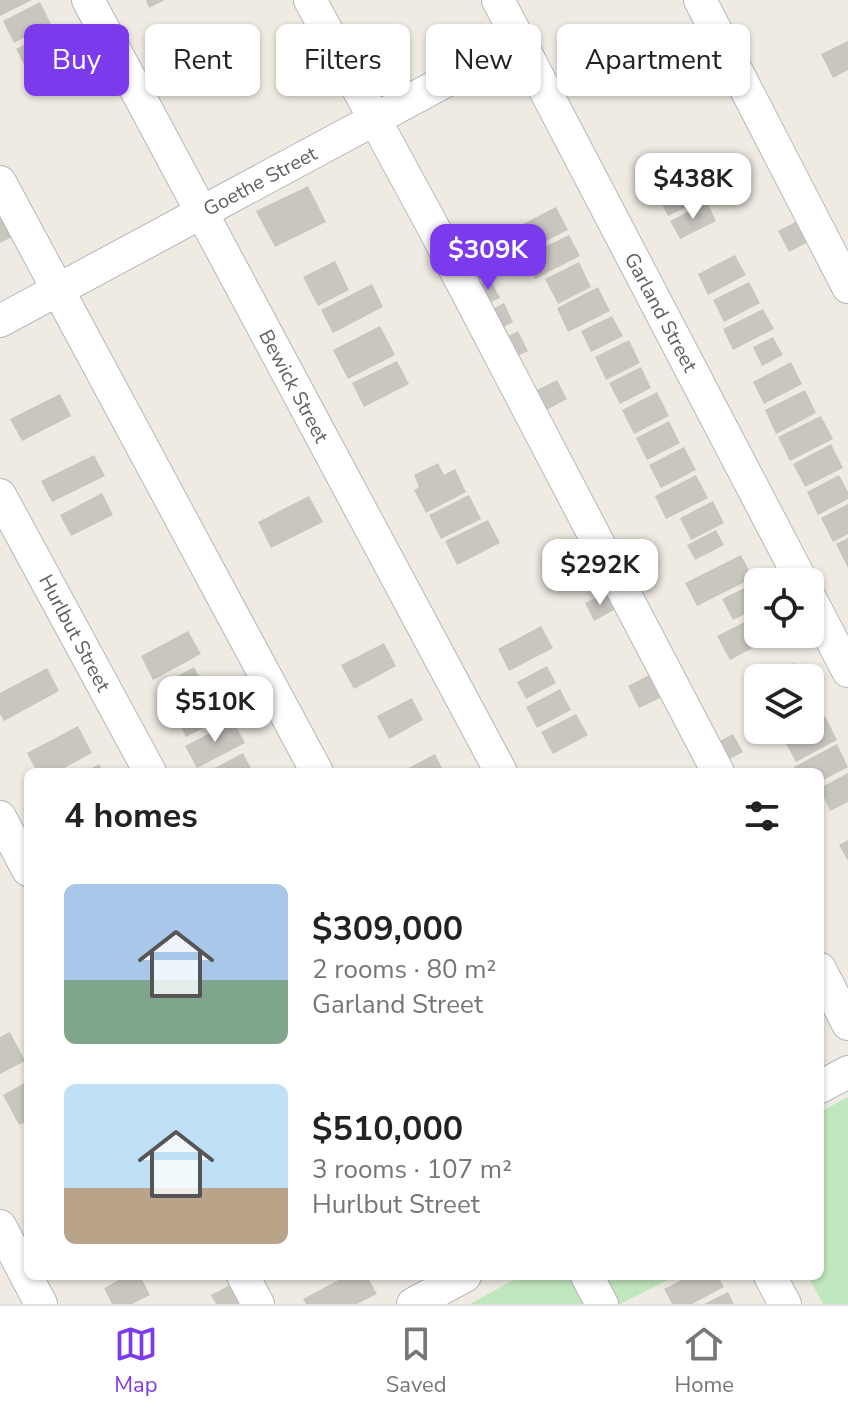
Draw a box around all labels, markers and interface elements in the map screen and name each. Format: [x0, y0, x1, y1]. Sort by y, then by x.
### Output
chip: Buy [24, 24, 129, 96]
chip: Rent [145, 24, 260, 96]
chip: Filters [276, 24, 410, 96]
chip: New [426, 24, 541, 96]
chip: Apartment [557, 24, 750, 96]
street label: Goethe Street [199, 140, 323, 223]
pin: $438K [637, 153, 749, 221]
text: $438K [653, 161, 733, 196]
pin: $309K [432, 224, 544, 292]
text: $309K [448, 232, 528, 267]
street label: Garland Street [618, 248, 704, 378]
street label: Bewick Street [252, 325, 335, 448]
pin: $292K [544, 539, 656, 607]
text: $292K [560, 547, 640, 582]
map controls [744, 568, 824, 744]
button: locate [744, 568, 824, 648]
street label: Hurlbut Street [32, 570, 117, 697]
button: layers [744, 664, 824, 744]
pin: $510K [159, 676, 271, 744]
text: $510K [175, 684, 255, 719]
text: 4 homes [64, 793, 198, 839]
icon: filters [740, 794, 784, 838]
text: $309,000 [312, 906, 463, 952]
icon: home [128, 916, 224, 1012]
text: 2 rooms · 80 m² [312, 952, 496, 987]
text: Garland Street [312, 987, 483, 1022]
text: $510,000 [312, 1106, 463, 1152]
icon: home [128, 1116, 224, 1212]
text: 3 rooms · 107 m² [312, 1152, 512, 1187]
text: Hurlbut Street [312, 1187, 480, 1222]
tab: Map [114, 1322, 158, 1400]
tab: Saved [386, 1322, 447, 1400]
tab: Home [675, 1322, 734, 1400]

